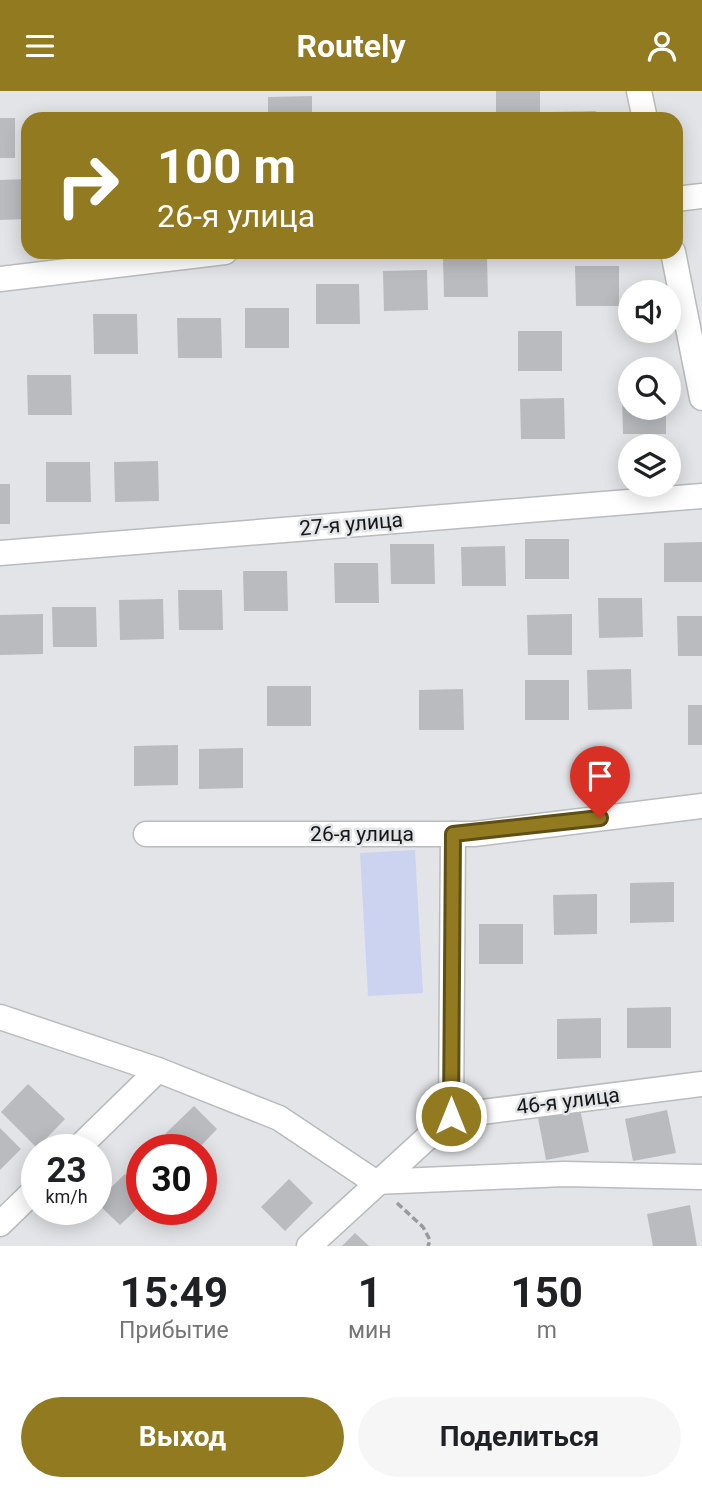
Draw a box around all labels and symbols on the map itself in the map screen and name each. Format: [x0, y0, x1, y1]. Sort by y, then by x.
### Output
street label: 27-я улица [298, 508, 404, 540]
pin [570, 746, 630, 818]
street label: 26-я улица [310, 822, 414, 846]
position arrow [414, 1079, 488, 1153]
street label: 46-я улица [515, 1083, 621, 1119]
speed limit sign: 30 [126, 1134, 217, 1225]

